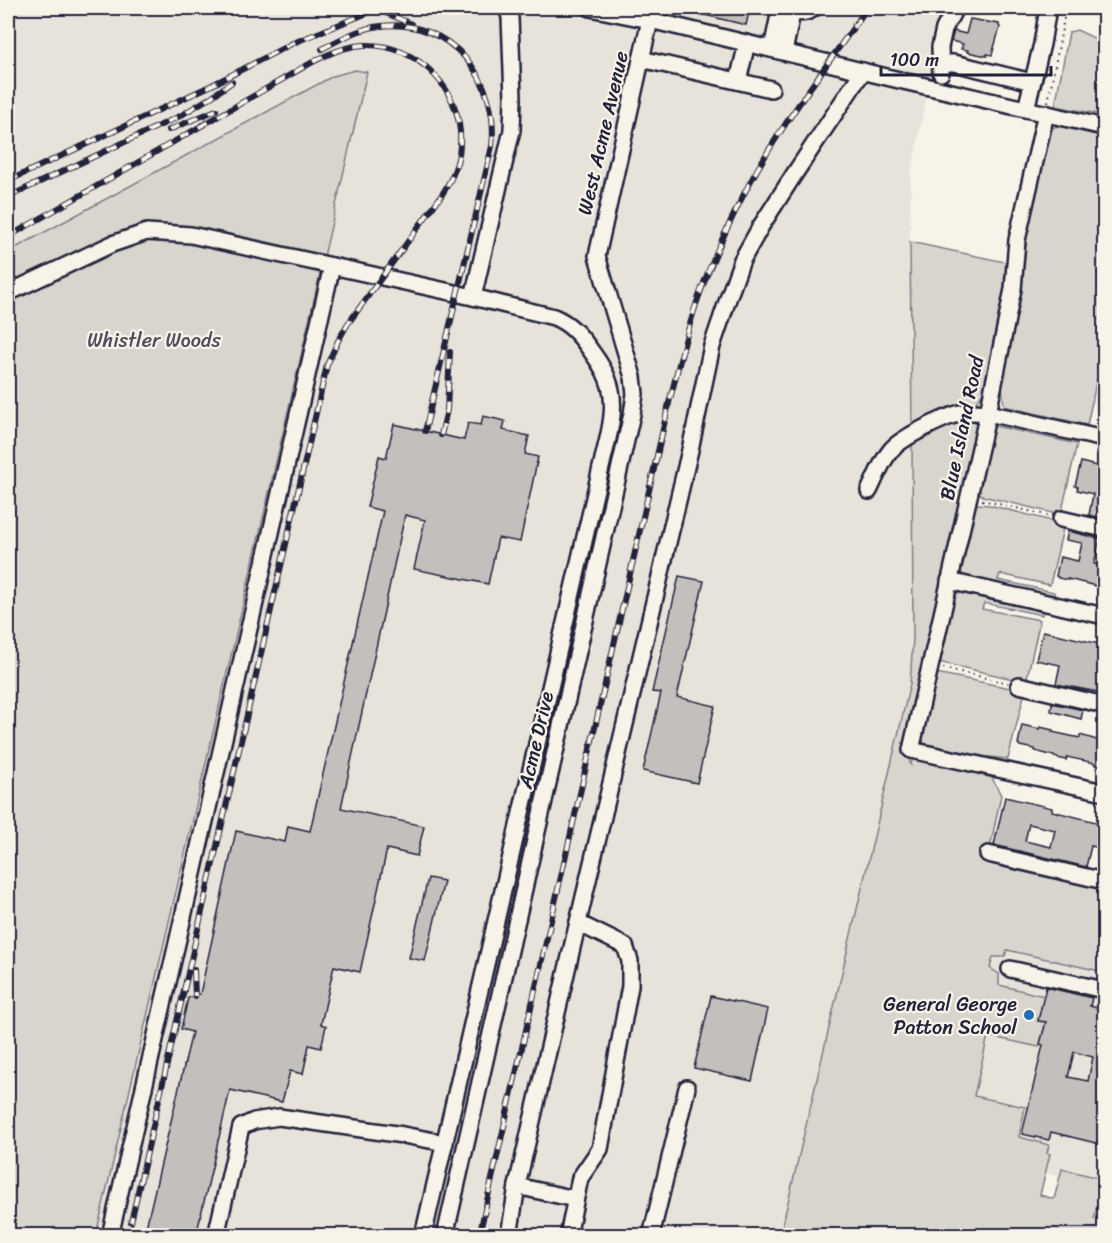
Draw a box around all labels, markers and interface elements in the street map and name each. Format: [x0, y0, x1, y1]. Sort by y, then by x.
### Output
scale bar [881, 39, 1050, 77]
text: 100 m [890, 44, 939, 76]
street label: West Acme Avenue [567, 48, 639, 218]
park label: Whistler Woods [87, 323, 221, 358]
street label: Blue Island Road [930, 351, 995, 503]
street label: Acme Drive [508, 688, 564, 793]
place label: General George Patton School [883, 987, 1018, 1045]
marker: General George Patton School [1022, 1008, 1036, 1022]

